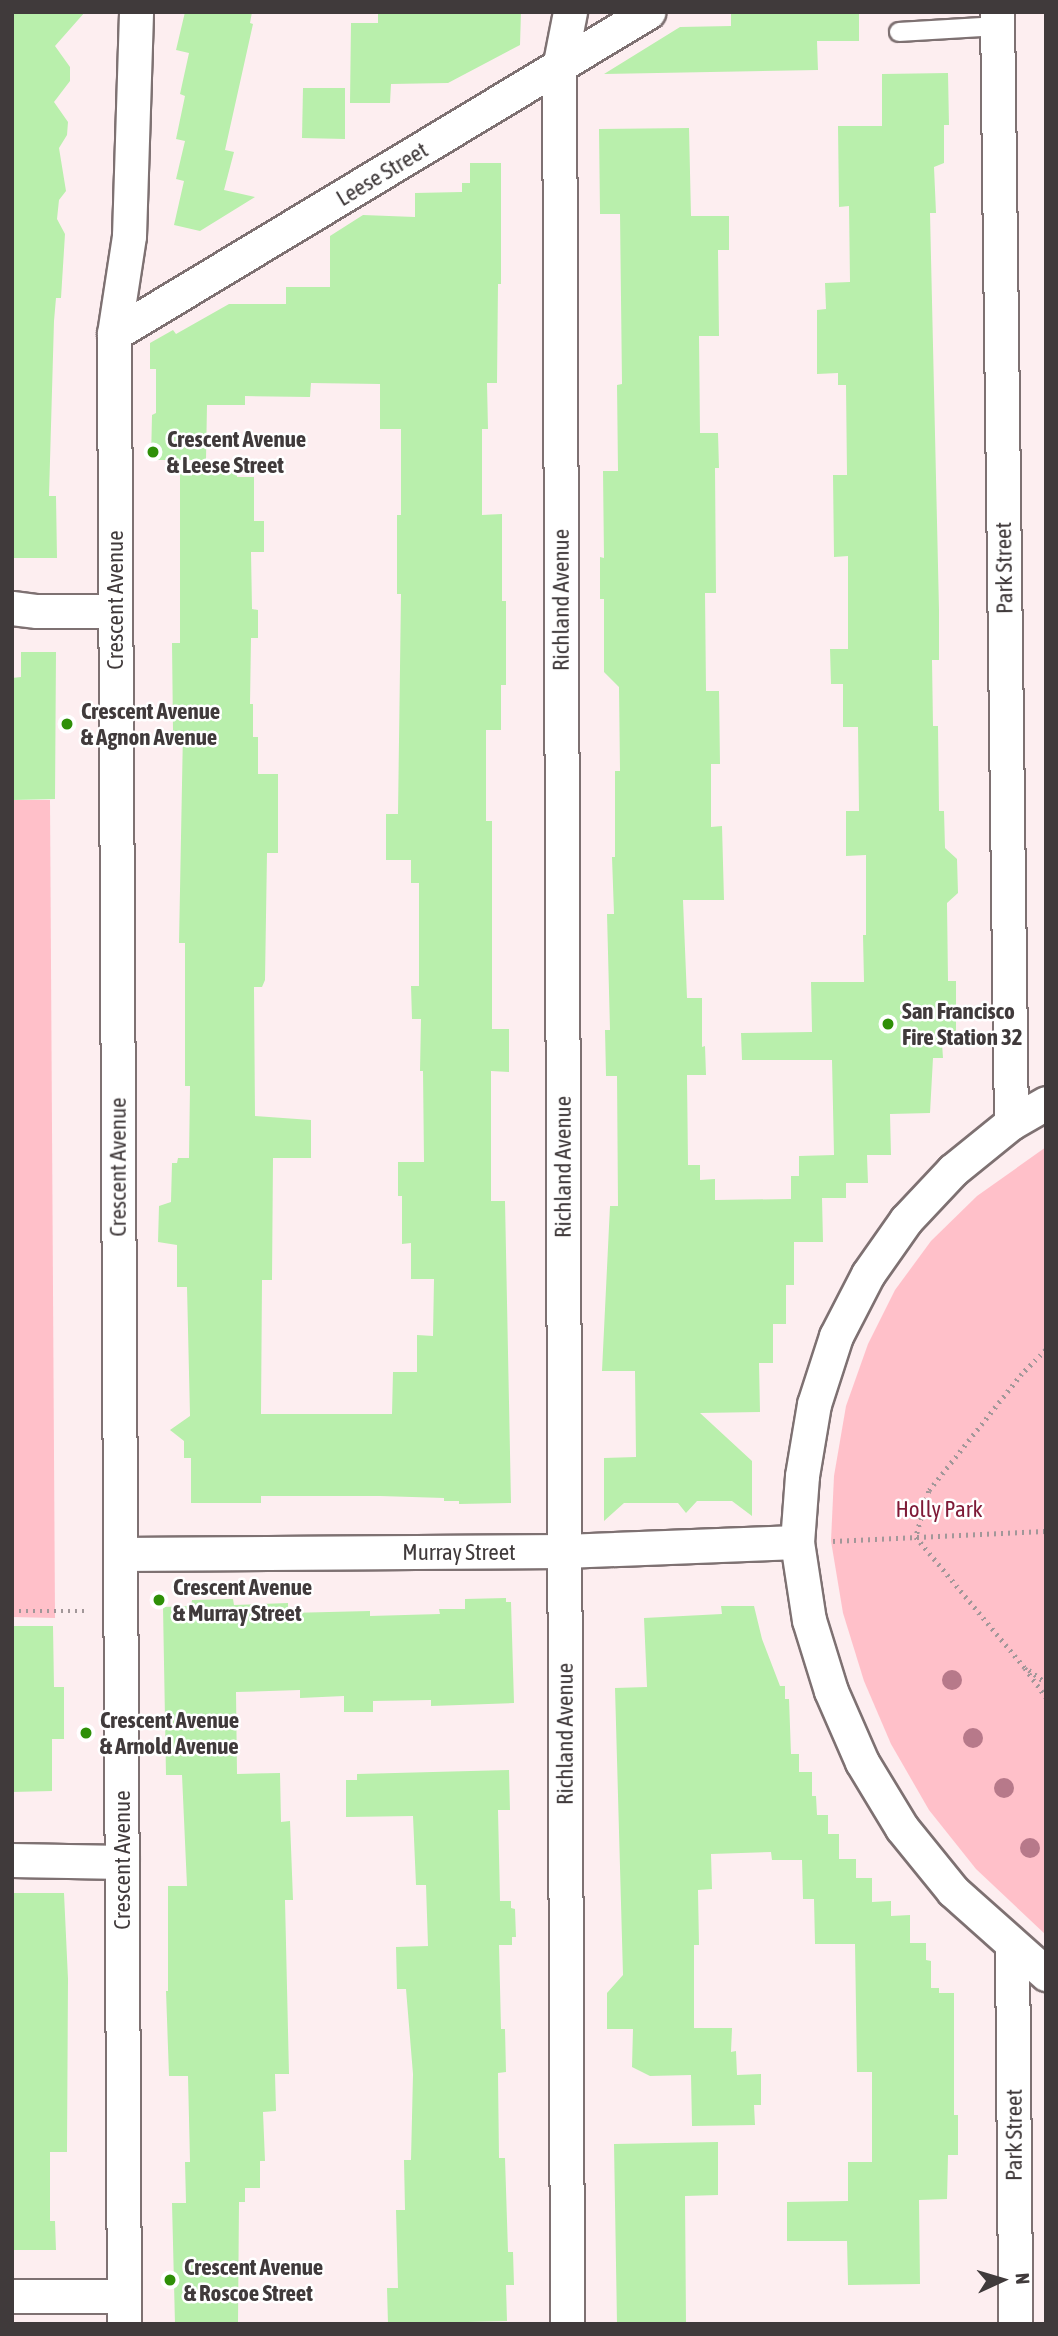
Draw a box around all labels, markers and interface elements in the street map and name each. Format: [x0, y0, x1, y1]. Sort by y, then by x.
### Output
street label: Leese Street [331, 136, 433, 212]
place label: Crescent Avenue & Leese Street [167, 425, 306, 479]
marker: Crescent Avenue & Leese Street [145, 444, 161, 460]
street label: Park Street [989, 522, 1019, 614]
street label: Richland Avenue [547, 529, 575, 671]
street label: Crescent Avenue [101, 530, 129, 670]
place label: Crescent Avenue & Agnon Avenue [81, 697, 220, 751]
marker: Crescent Avenue & Agnon Avenue [59, 716, 75, 732]
place label: San Francisco Fire Station 32 [902, 997, 1023, 1051]
marker: San Francisco Fire Station 32 [880, 1016, 896, 1032]
street label: Richland Avenue [549, 1096, 577, 1238]
street label: Crescent Avenue [104, 1097, 132, 1237]
park label: Holly Park [895, 1495, 983, 1523]
street label: Murray Street [402, 1538, 516, 1566]
place label: Crescent Avenue & Murray Street [173, 1573, 312, 1627]
marker: Crescent Avenue & Murray Street [151, 1592, 167, 1608]
street label: Richland Avenue [551, 1663, 579, 1805]
place label: Crescent Avenue & Arnold Avenue [100, 1706, 239, 1760]
marker: Crescent Avenue & Arnold Avenue [78, 1725, 94, 1741]
street label: Crescent Avenue [108, 1790, 136, 1930]
street label: Park Street [1000, 2089, 1028, 2181]
north arrow [967, 2245, 1037, 2315]
place label: Crescent Avenue & Roscoe Street [184, 2253, 323, 2307]
marker: Crescent Avenue & Roscoe Street [162, 2272, 178, 2288]
text: N [1012, 2272, 1034, 2285]

